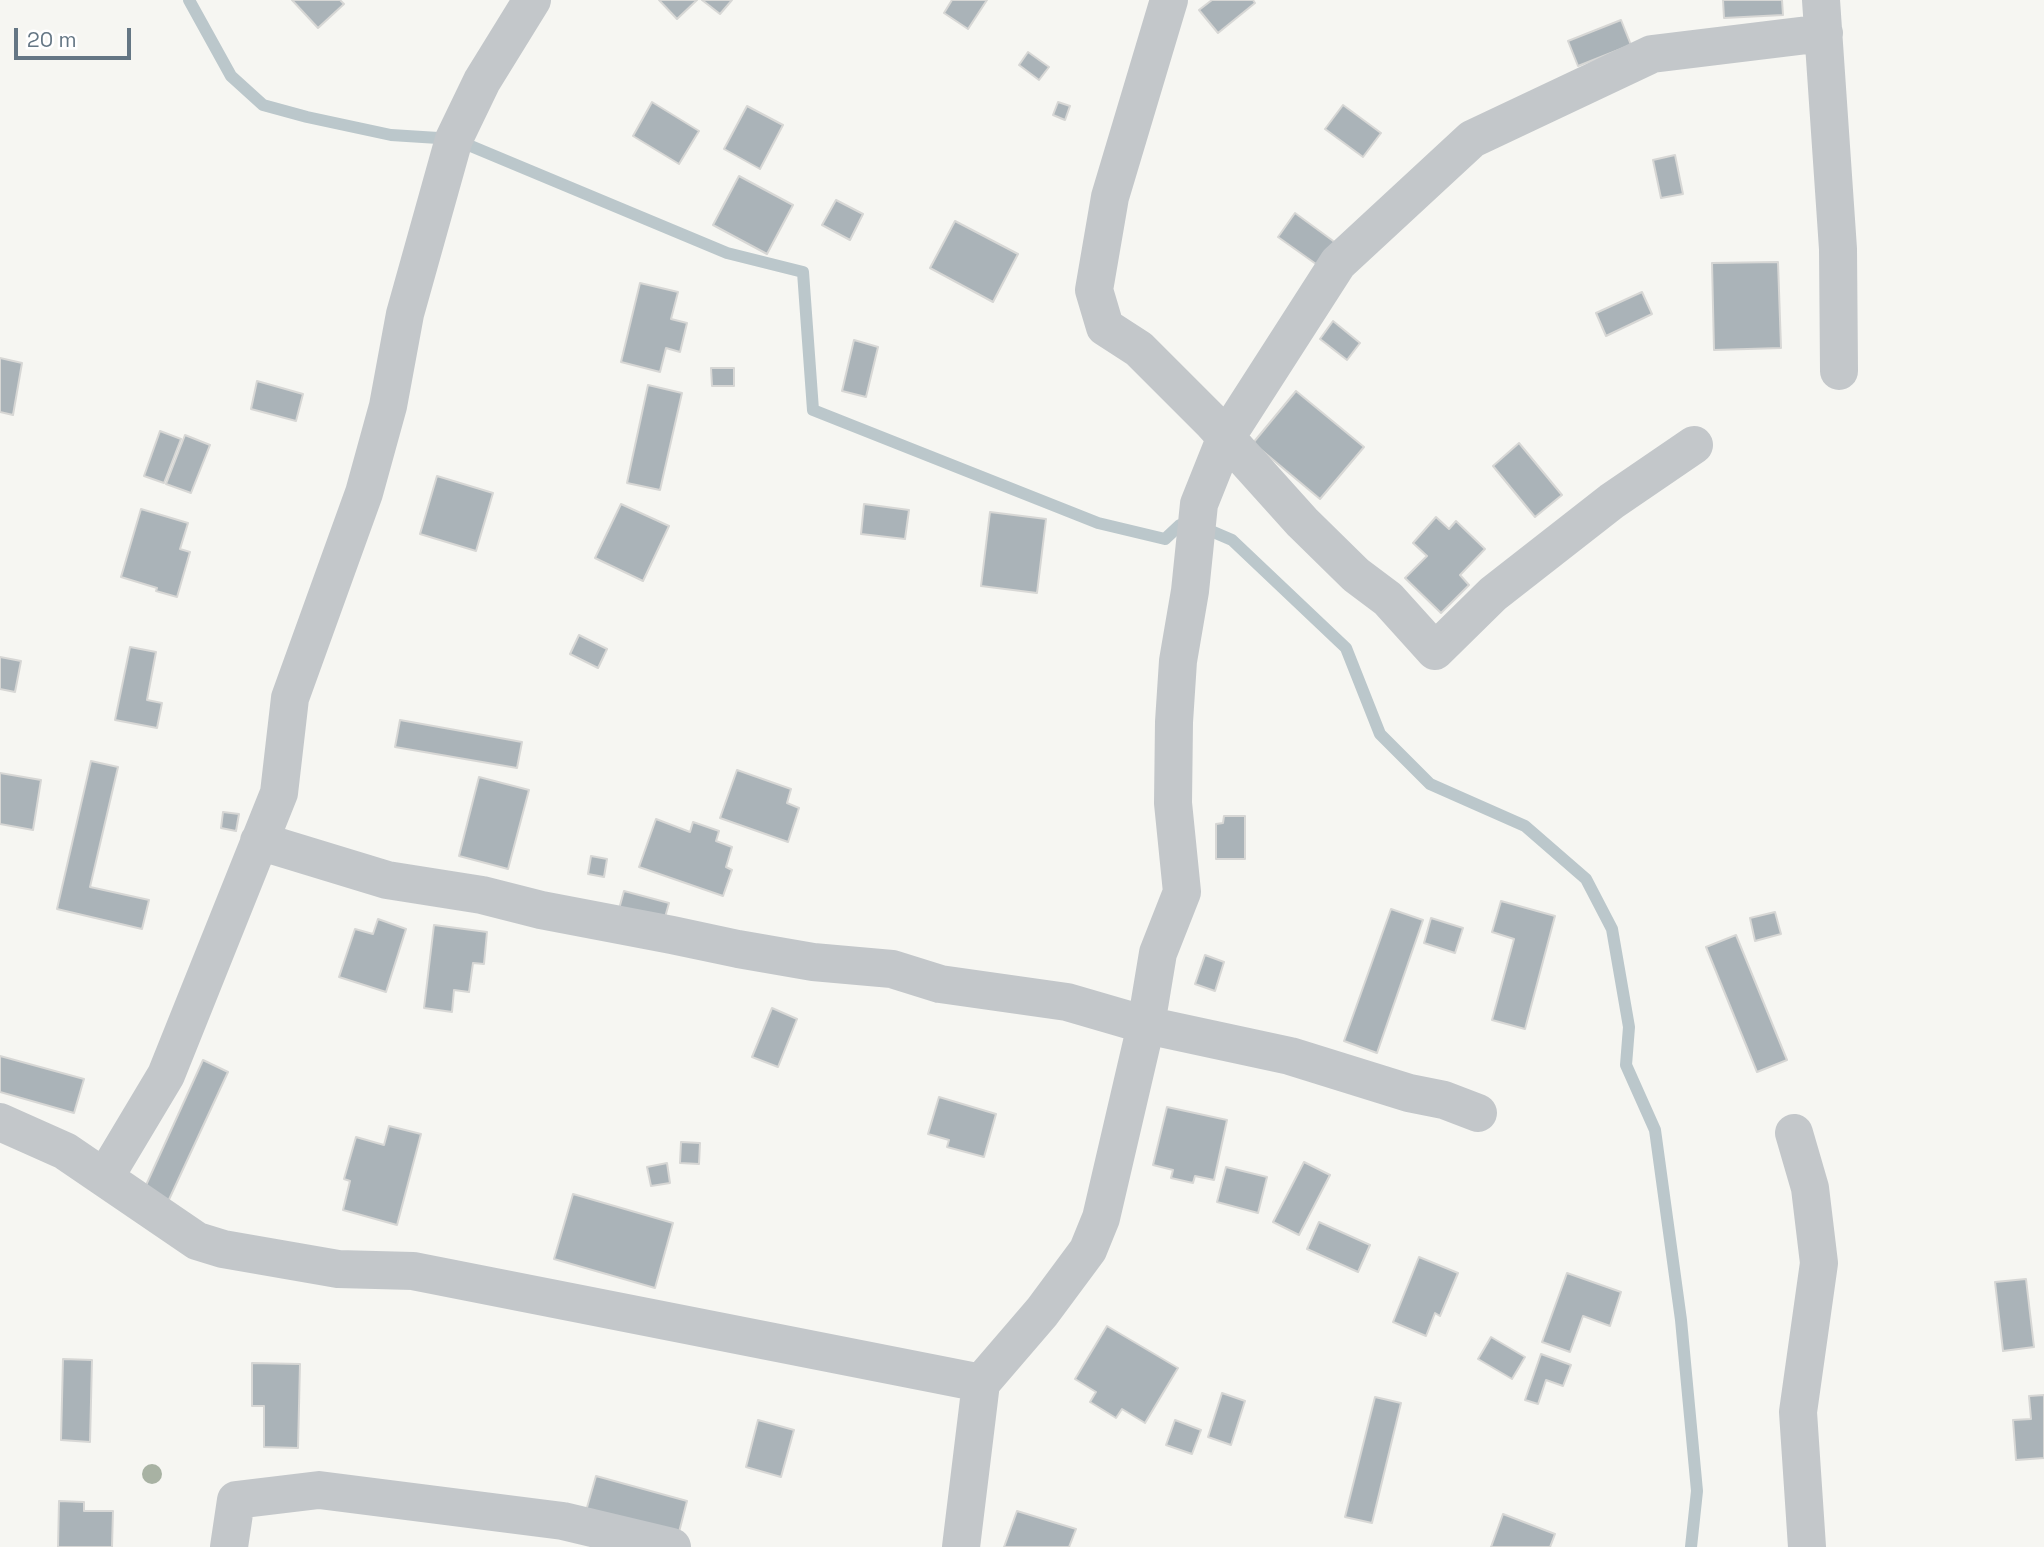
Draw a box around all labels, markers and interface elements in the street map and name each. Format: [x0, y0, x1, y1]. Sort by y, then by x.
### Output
scale bar [18, 14, 135, 58]
text: 20 m [27, 26, 77, 53]

